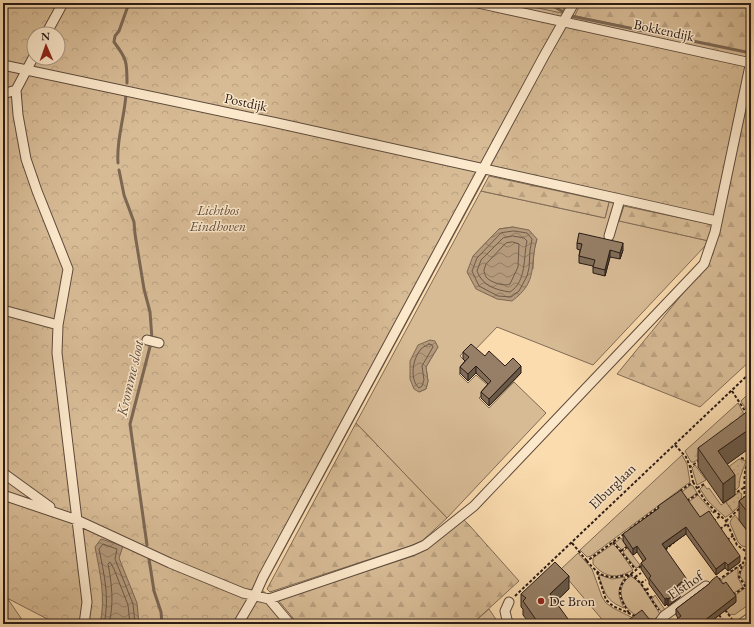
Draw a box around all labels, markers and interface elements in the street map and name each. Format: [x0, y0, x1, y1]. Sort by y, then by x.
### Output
street label: Bokkendijk [632, 15, 696, 45]
north arrow [26, 26, 66, 66]
text: N [41, 29, 50, 43]
street label: Postdijk [223, 89, 269, 115]
park label: Lichtbos Eindhoven [189, 201, 246, 235]
water label: Kromme sloot [111, 337, 148, 419]
street label: Elburglaan [585, 459, 640, 513]
street label: Elsthof [664, 566, 707, 603]
place label: De Bron [549, 592, 596, 610]
marker: De Bron [536, 596, 546, 606]

